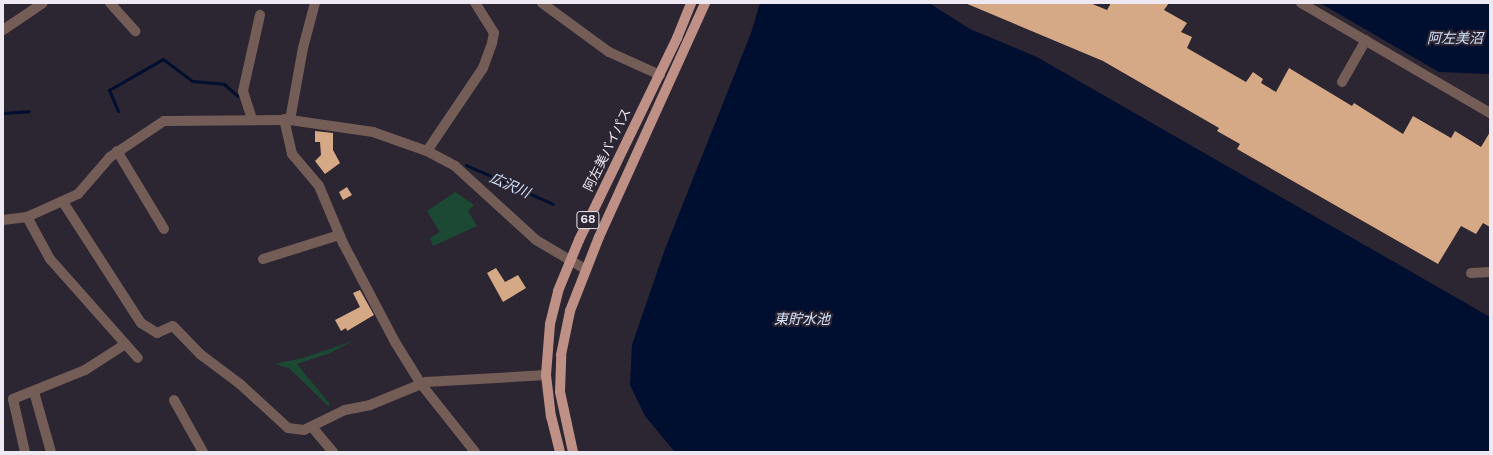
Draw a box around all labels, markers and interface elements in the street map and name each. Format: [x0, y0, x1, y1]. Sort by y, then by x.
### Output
water label: 阿左美沼 [1427, 30, 1483, 46]
street label: 阿左美バイパス [581, 106, 635, 194]
water label: 広沢川 [487, 169, 533, 201]
road number: 68 [576, 210, 600, 230]
water label: 東貯水池 [774, 311, 830, 327]

